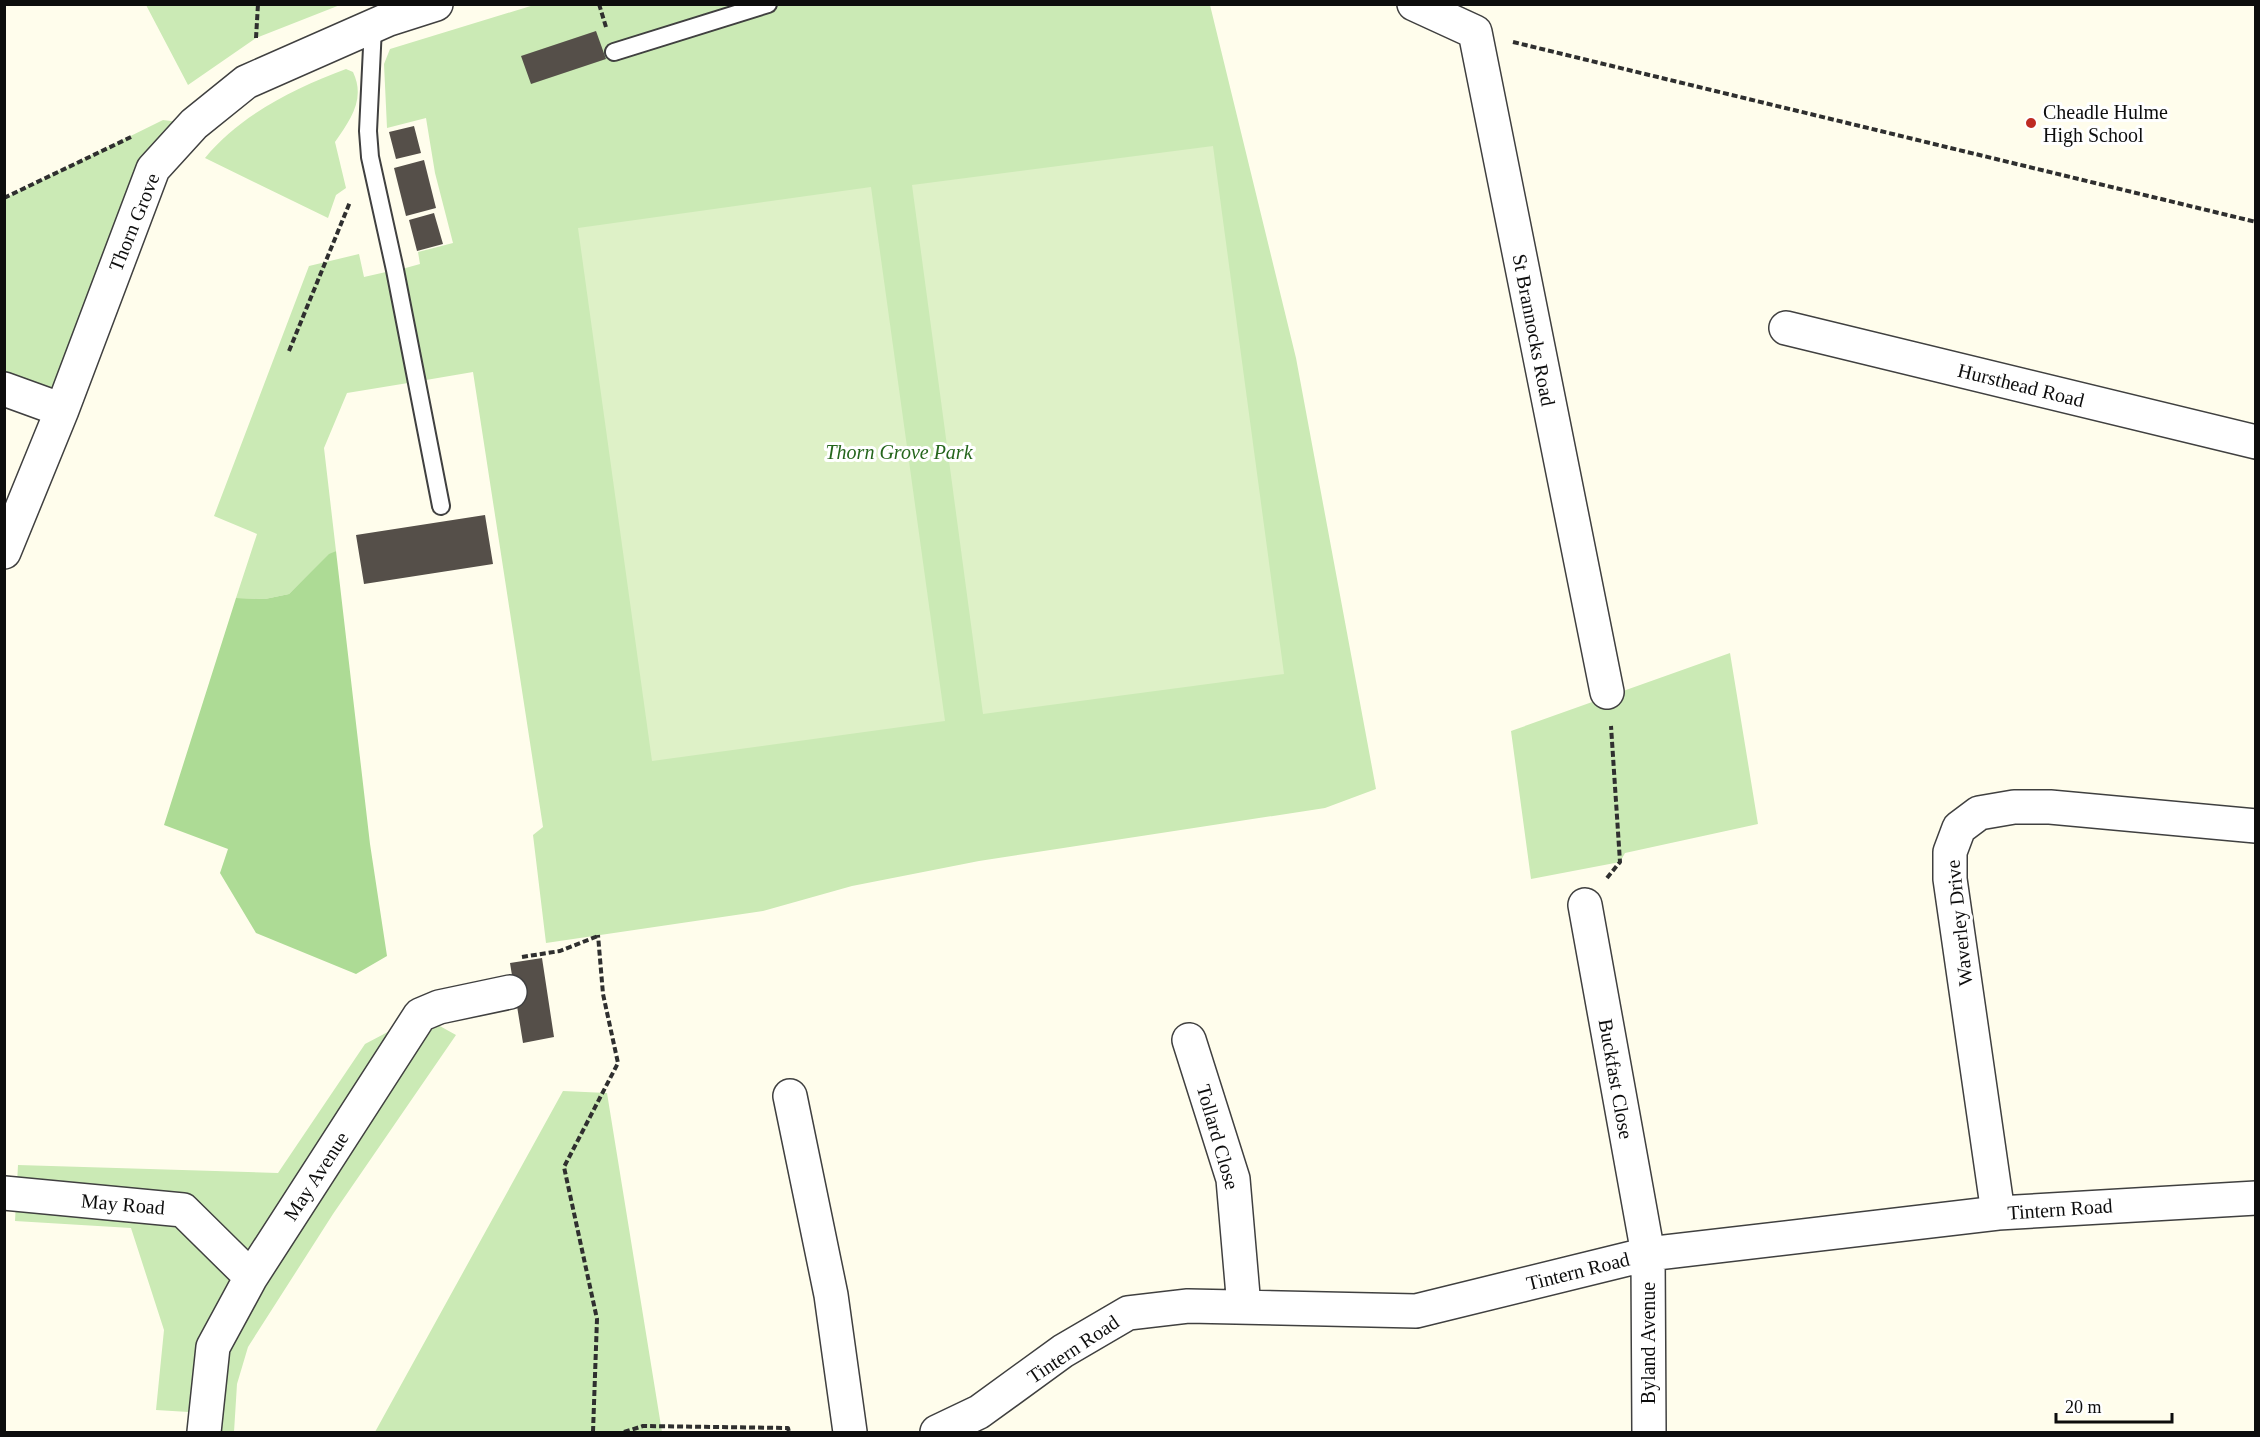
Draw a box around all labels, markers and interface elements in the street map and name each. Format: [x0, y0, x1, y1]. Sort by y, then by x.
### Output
place label: Cheadle Hulme High School [2043, 101, 2168, 147]
marker: Cheadle Hulme High School [2024, 116, 2038, 130]
street label: Thorn Grove [104, 170, 164, 274]
street label: St Brannocks Road [1508, 252, 1560, 408]
street label: Hursthead Road [1956, 359, 2086, 411]
park label: Thorn Grove Park [825, 441, 974, 463]
street label: Waverley Drive [1941, 859, 1978, 987]
street label: Buckfast Close [1595, 1017, 1637, 1141]
street label: Tollard Close [1193, 1082, 1243, 1192]
street label: May Avenue [279, 1127, 354, 1225]
street label: May Road [80, 1189, 166, 1220]
street label: Tintern Road [2007, 1194, 2113, 1224]
street label: Tintern Road [1524, 1248, 1632, 1294]
street label: Byland Avenue [1637, 1282, 1660, 1404]
street label: Tintern Road [1023, 1310, 1123, 1388]
scale bar [2056, 1386, 2172, 1424]
text: 20 m [2065, 1397, 2102, 1417]

